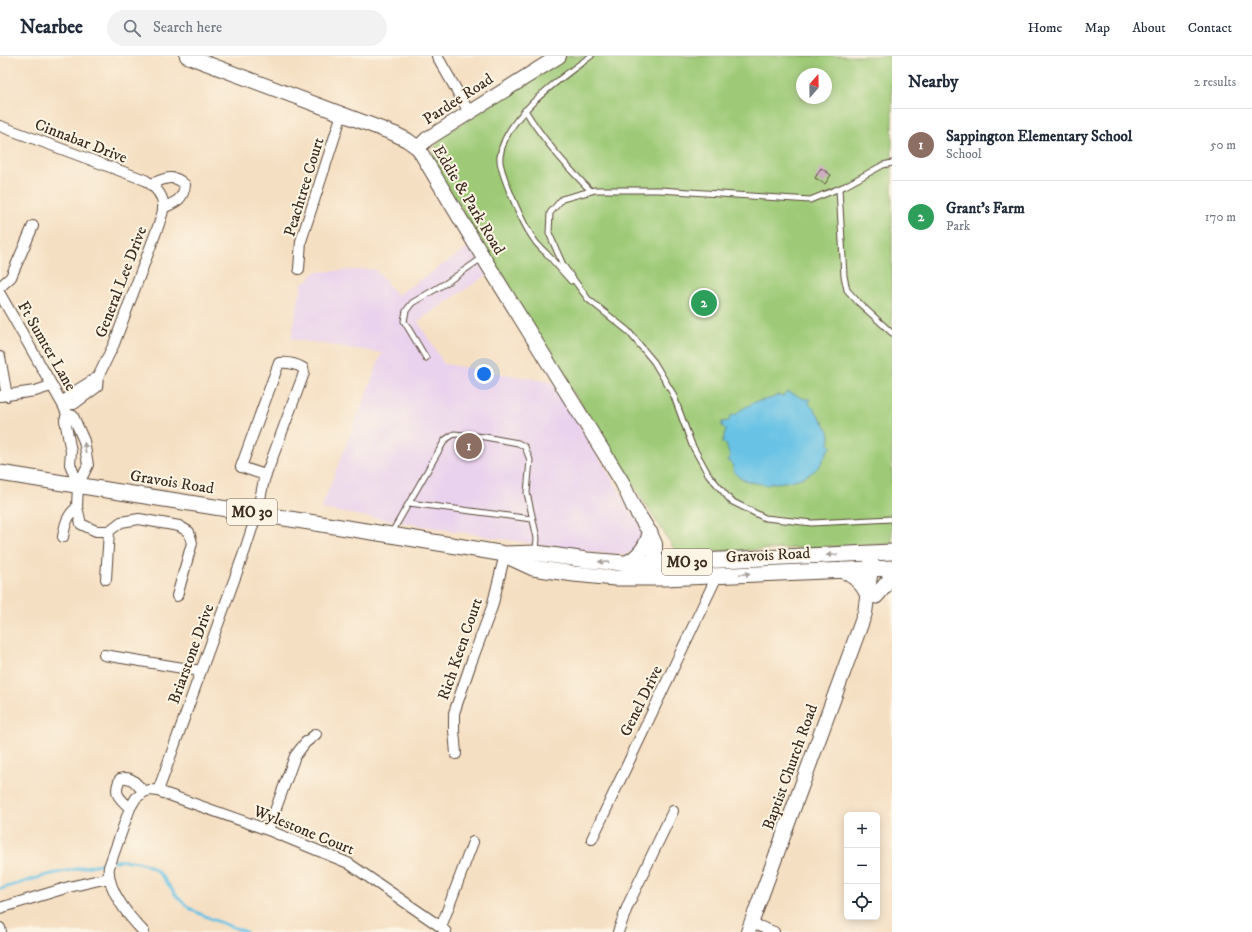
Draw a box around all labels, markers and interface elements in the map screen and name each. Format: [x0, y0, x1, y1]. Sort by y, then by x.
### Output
search box [107, 10, 387, 46]
text: Nearbee [20, 16, 83, 39]
icon: search [121, 17, 143, 39]
text: Search here [153, 18, 222, 37]
text: Home [1028, 19, 1062, 37]
text: Map [1084, 19, 1110, 37]
text: About [1132, 19, 1166, 37]
text: Contact [1188, 19, 1232, 37]
north arrow [796, 68, 832, 104]
street label: Pardee Road [419, 69, 497, 129]
text: Nearby [908, 71, 958, 93]
text: 2 results [1194, 74, 1236, 90]
street label: Cinnabar Drive [32, 114, 130, 168]
text: Sappington Elementary School [946, 127, 1132, 146]
street label: Peachtree Court [279, 135, 329, 239]
text: 1 [919, 137, 923, 153]
text: 50 m [1210, 137, 1236, 153]
street label: Eddie & Park Road [429, 142, 509, 258]
text: School [946, 146, 982, 162]
text: Grant's Farm [946, 199, 1025, 218]
text: 2 [918, 209, 924, 225]
text: 170 m [1205, 209, 1236, 225]
text: Park [946, 218, 970, 234]
street label: General Lee Drive [91, 223, 152, 340]
pin: 2 [691, 288, 717, 318]
street label: Ft Sumter Lane [13, 297, 81, 395]
your location [474, 364, 494, 384]
pin: 1 [456, 431, 482, 461]
one-way arrow [82, 442, 88, 454]
street label: Gravois Road [129, 466, 215, 499]
road number: MO 30 [227, 499, 277, 525]
street label: Gravois Road [725, 543, 811, 567]
road number: MO 30 [662, 549, 712, 575]
one-way arrow [826, 552, 838, 559]
one-way arrow [598, 558, 610, 565]
one-way arrow [739, 571, 751, 578]
street label: Rich Keen Court [433, 595, 487, 703]
street label: Briarstone Drive [164, 601, 218, 707]
street label: Genel Drive [615, 662, 667, 740]
street label: Baptist Church Road [758, 701, 822, 833]
street label: Wylestone Court [250, 800, 357, 859]
map controls [844, 812, 880, 920]
button: + [844, 812, 880, 848]
button: − [844, 848, 880, 884]
button: locate [844, 884, 880, 920]

